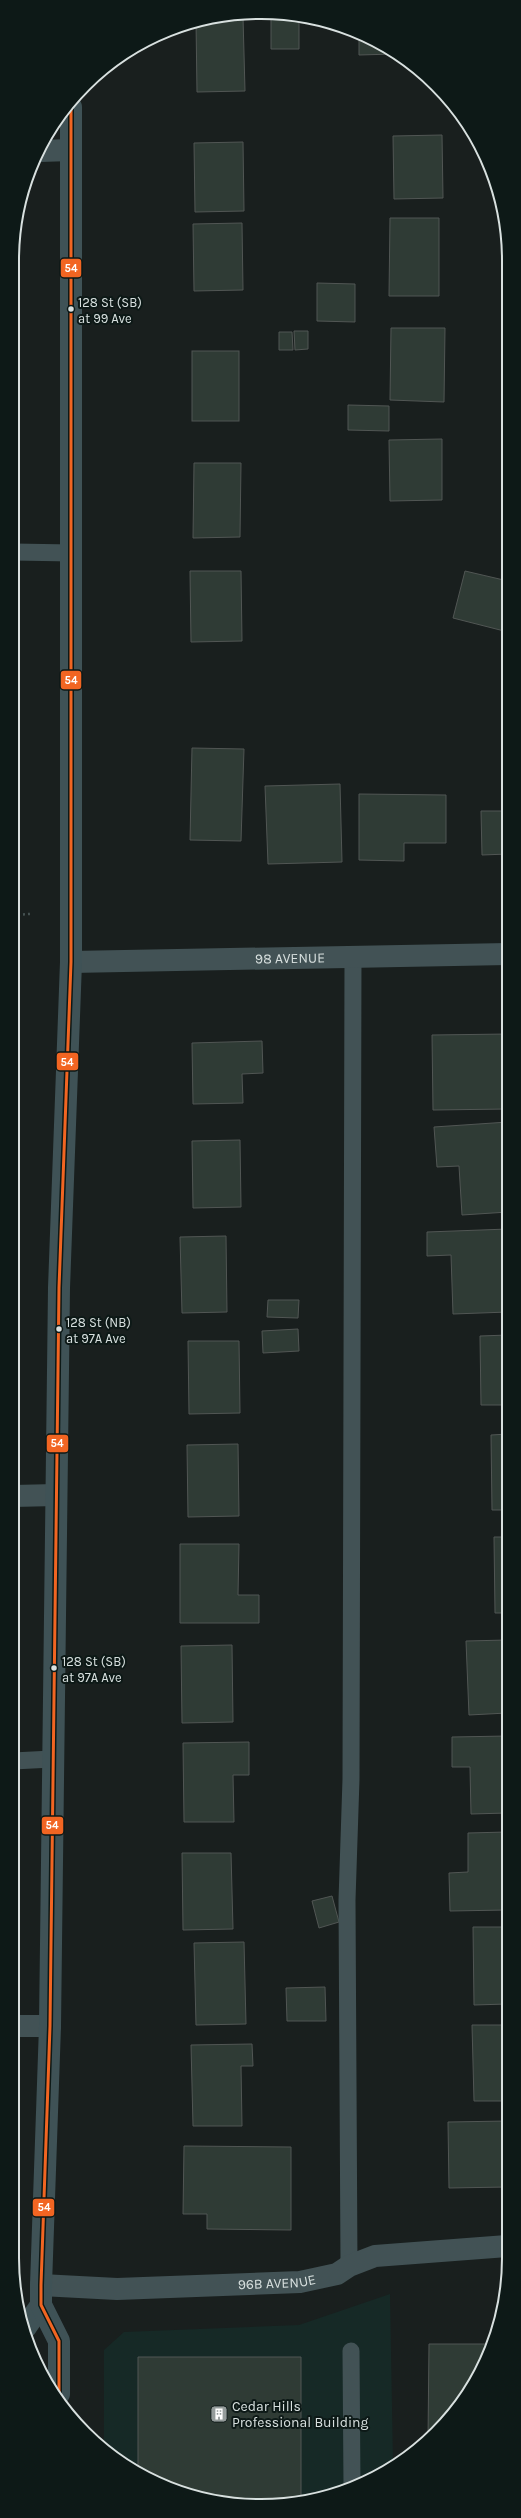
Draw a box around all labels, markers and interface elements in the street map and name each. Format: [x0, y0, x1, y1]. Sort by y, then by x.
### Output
line badge: 54 [60, 258, 82, 278]
text: 54 [65, 262, 78, 275]
place label: 128 St (SB) at 99 Ave [78, 295, 142, 326]
marker: 128 St (SB) at 99 Ave [66, 304, 76, 314]
line badge: 54 [60, 670, 82, 690]
text: 54 [65, 674, 78, 687]
street label: 98 AVENUE [255, 949, 325, 968]
line badge: 54 [56, 1052, 79, 1071]
text: 54 [61, 1056, 74, 1069]
place label: 128 St (NB) at 97A Ave [66, 1315, 131, 1346]
marker: 128 St (NB) at 97A Ave [54, 1324, 64, 1334]
line badge: 54 [46, 1434, 69, 1453]
text: 54 [51, 1437, 64, 1450]
place label: 128 St (SB) at 97A Ave [62, 1654, 126, 1685]
marker: 128 St (SB) at 97A Ave [49, 1663, 59, 1673]
line badge: 54 [41, 1816, 64, 1835]
text: 54 [46, 1819, 59, 1832]
line badge: 54 [32, 2198, 55, 2217]
text: 54 [38, 2201, 51, 2214]
street label: 96B AVENUE [237, 2271, 317, 2293]
place label: Cedar Hills Professional Building [232, 2398, 369, 2431]
building icon: Cedar Hills Professional Building [209, 2404, 229, 2424]

